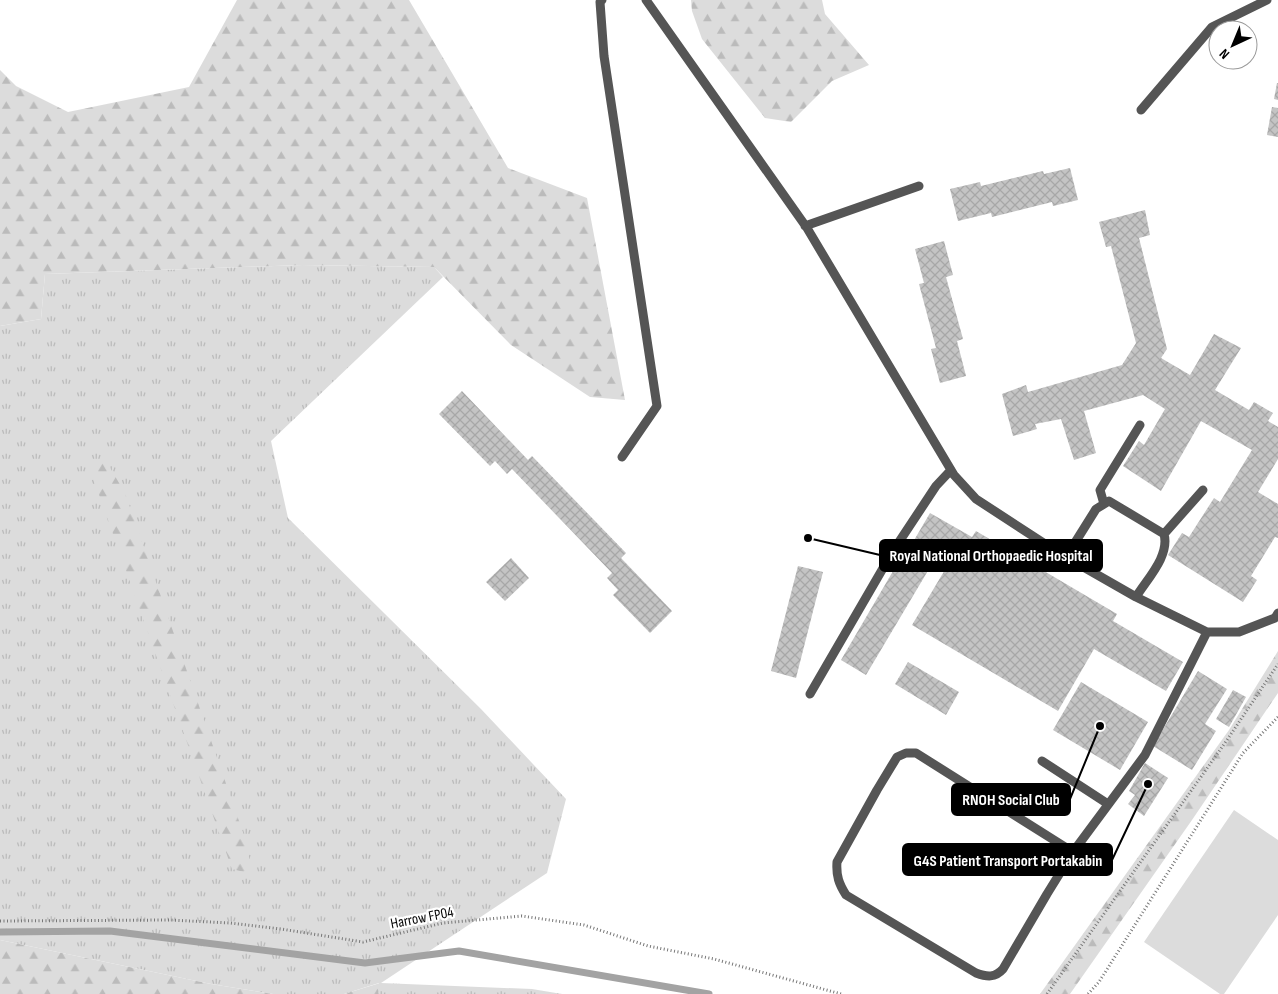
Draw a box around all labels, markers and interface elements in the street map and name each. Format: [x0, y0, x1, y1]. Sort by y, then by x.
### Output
north arrow [1208, 20, 1258, 70]
text: N [1216, 45, 1233, 63]
callout: Royal National Orthopaedic Hospital [880, 540, 1102, 571]
text: Royal National Orthopaedic Hospital [890, 547, 1092, 566]
callout: RNOH Social Club [952, 784, 1070, 815]
text: RNOH Social Club [962, 791, 1060, 810]
callout: G4S Patient Transport Portakabin [903, 844, 1112, 875]
text: G4S Patient Transport Portakabin [914, 852, 1102, 871]
street label: Harrow FP04 [389, 903, 455, 933]

